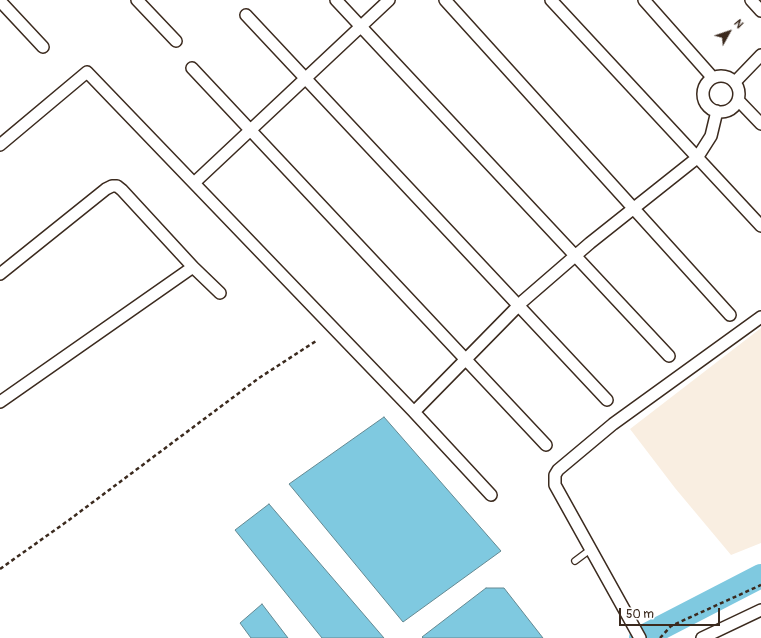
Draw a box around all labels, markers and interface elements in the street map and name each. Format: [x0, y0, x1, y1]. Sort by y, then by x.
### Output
north arrow [709, 12, 749, 52]
text: N [731, 17, 746, 31]
scale bar [621, 600, 722, 626]
text: 50 m [626, 607, 654, 622]

